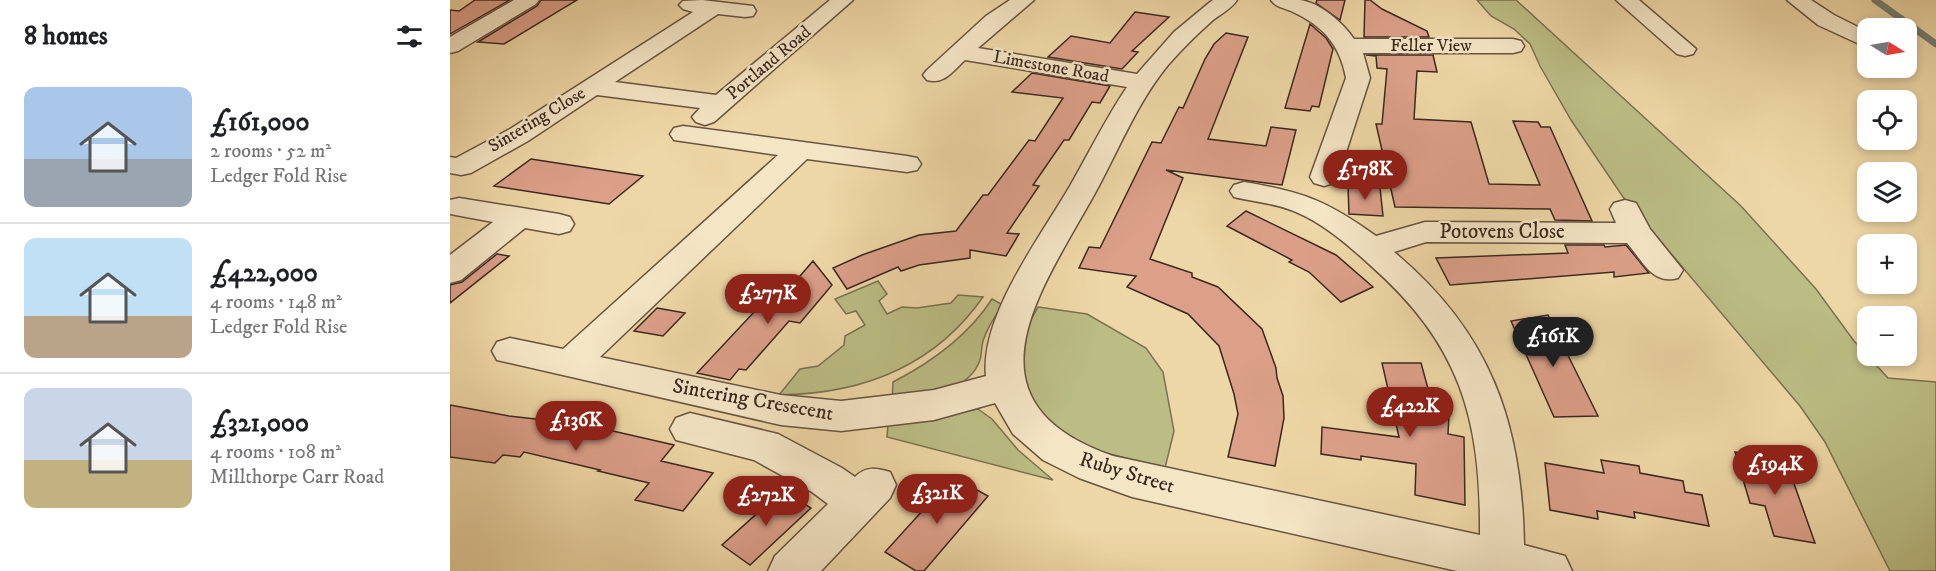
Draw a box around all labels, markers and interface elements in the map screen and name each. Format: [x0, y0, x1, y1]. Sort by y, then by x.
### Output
north arrow [1857, 18, 1917, 78]
map controls [1857, 18, 1917, 366]
text: 8 homes [24, 20, 108, 53]
icon: filters [393, 20, 426, 53]
street label: Portland Road [722, 21, 816, 105]
street label: Feller View [1390, 35, 1472, 57]
street label: Limestone Road [991, 46, 1111, 88]
street label: Sintering Close [484, 82, 590, 158]
button: locate [1857, 90, 1917, 150]
text: £161,000 [210, 106, 309, 139]
icon: home [72, 111, 144, 183]
text: 2 rooms · 52 m² [210, 139, 331, 164]
pin: £178K [1323, 150, 1407, 201]
text: £178K [1337, 157, 1393, 182]
button: layers [1857, 162, 1917, 222]
text: Ledger Fold Rise [210, 164, 347, 189]
street label: Potovens Close [1439, 219, 1565, 245]
button: + [1857, 234, 1917, 294]
text: £422,000 [210, 257, 318, 290]
icon: home [72, 262, 144, 334]
pin: £277K [726, 274, 810, 325]
text: £277K [739, 281, 797, 306]
text: 4 rooms · 148 m² [210, 290, 342, 315]
button: − [1857, 306, 1917, 366]
text: Ledger Fold Rise [210, 315, 347, 340]
pin: £161K [1511, 317, 1595, 368]
text: £161K [1527, 324, 1579, 349]
street label: Sintering Cresecent [670, 373, 836, 427]
pin: £422K [1368, 387, 1452, 438]
text: £422K [1380, 394, 1440, 419]
pin: £136K [534, 401, 618, 452]
text: £321,000 [210, 407, 309, 440]
text: £136K [549, 408, 603, 433]
icon: home [72, 412, 144, 484]
text: 4 rooms · 108 m² [210, 440, 341, 465]
pin: £194K [1733, 445, 1817, 496]
street label: Ruby Street [1076, 446, 1178, 500]
text: £194K [1747, 452, 1803, 477]
text: Millthorpe Carr Road [210, 465, 384, 490]
pin: £321K [895, 474, 979, 525]
pin: £272K [724, 476, 808, 527]
text: £321K [911, 481, 963, 506]
text: £272K [737, 483, 795, 508]

